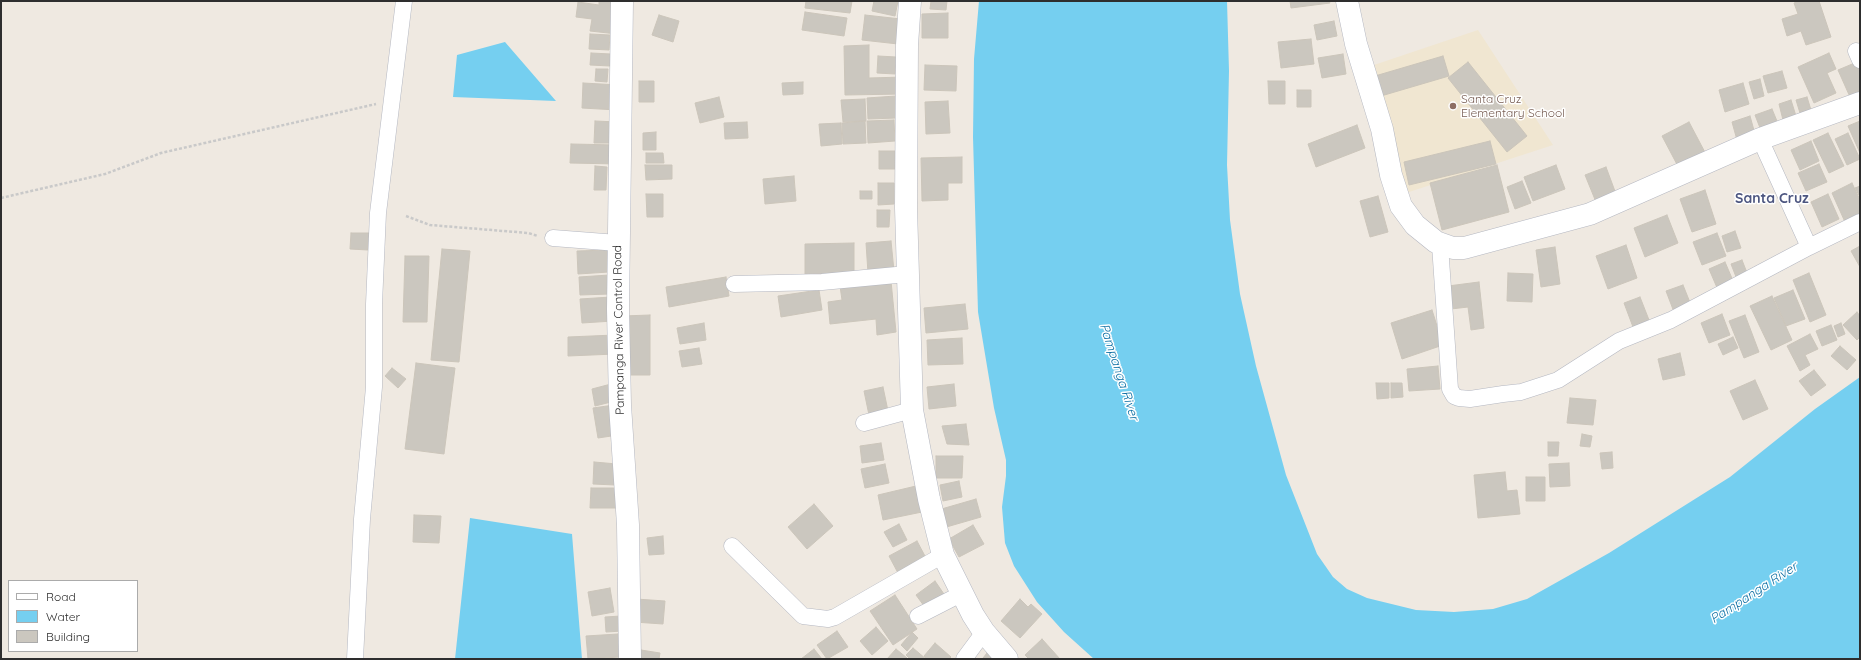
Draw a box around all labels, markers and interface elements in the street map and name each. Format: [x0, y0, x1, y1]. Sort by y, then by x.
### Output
place label: Santa Cruz Elementary School [1461, 92, 1565, 120]
marker: Santa Cruz Elementary School [1448, 101, 1458, 111]
district label: Santa Cruz [1735, 191, 1809, 207]
street label: Pampanga River Control Road [610, 245, 628, 415]
water label: Pampanga River [1096, 322, 1142, 422]
water label: Pampanga River [1707, 559, 1801, 627]
legend [8, 580, 138, 652]
text: Road [46, 589, 76, 604]
text: Water [46, 609, 80, 624]
text: Building [46, 629, 90, 644]

